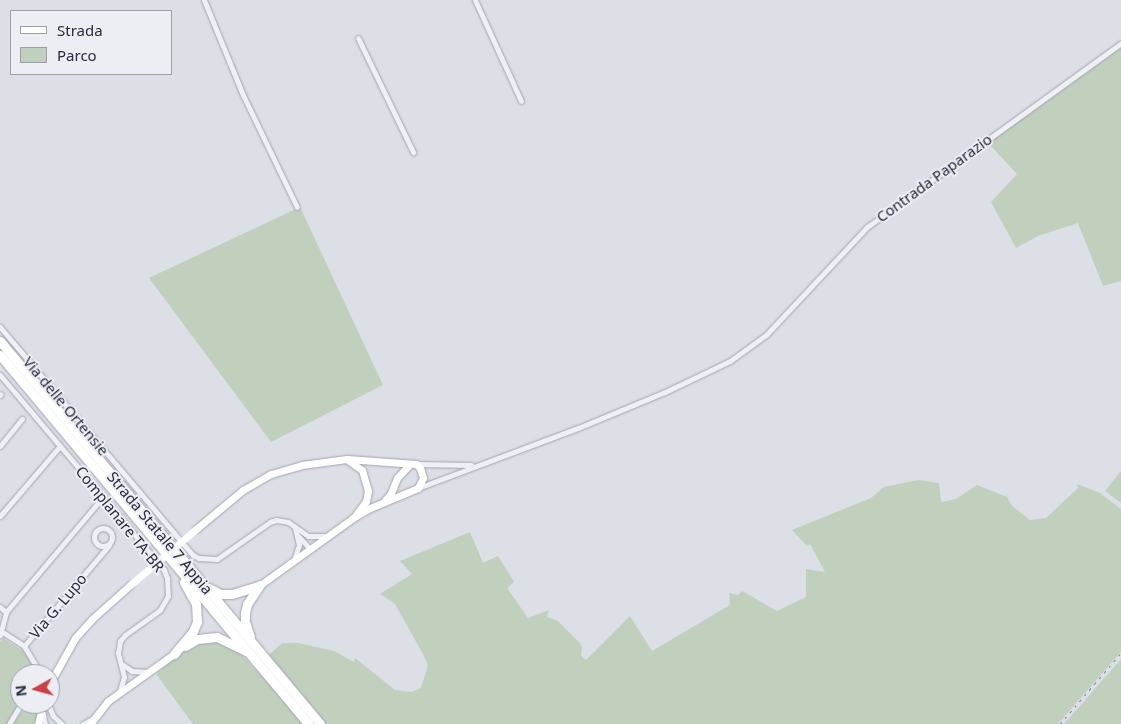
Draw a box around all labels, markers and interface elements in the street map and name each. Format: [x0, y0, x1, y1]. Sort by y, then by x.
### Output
legend [10, 10, 172, 75]
text: Strada [57, 20, 103, 40]
text: Parco [57, 45, 97, 65]
street label: Contrada Paparazio [873, 130, 995, 226]
street label: Via delle Ortensie [19, 353, 113, 459]
street label: Complanare TA-BR [72, 463, 168, 575]
street label: Strada Statale 7 Appia [103, 468, 217, 598]
street label: Via G. Lupo [26, 570, 90, 642]
north arrow [10, 664, 60, 714]
text: N [10, 684, 31, 698]

